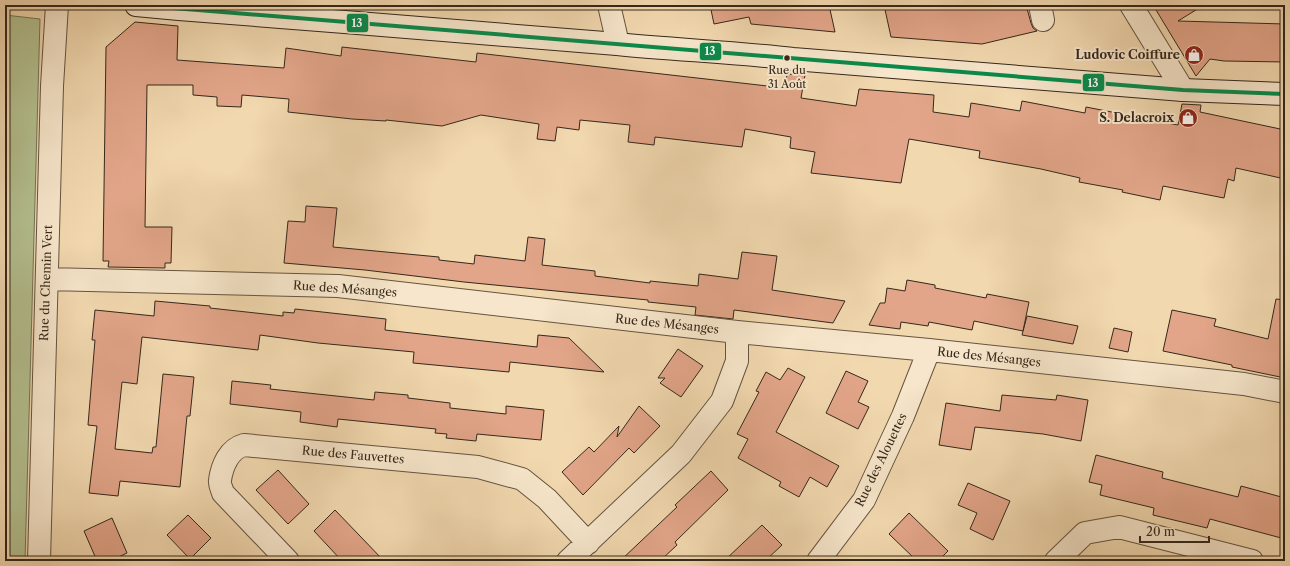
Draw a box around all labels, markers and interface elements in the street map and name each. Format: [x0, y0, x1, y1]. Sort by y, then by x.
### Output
line badge: 13 [346, 13, 369, 33]
text: 13 [351, 16, 363, 30]
line badge: 13 [699, 42, 722, 61]
text: 13 [704, 44, 716, 58]
shop icon: Ludovic Coiffure [1183, 44, 1205, 66]
place label: Ludovic Coiffure [1075, 47, 1180, 62]
marker: Rue du 31 Août [782, 53, 792, 63]
place label: Rue du 31 Août [768, 63, 806, 91]
line badge: 13 [1082, 73, 1105, 92]
text: 13 [1087, 76, 1099, 90]
shop icon: S. Delacroix [1177, 107, 1199, 129]
place label: S. Delacroix [1099, 110, 1174, 125]
street label: Rue du Chemin Vert [36, 224, 55, 341]
street label: Rue des Mésanges [292, 277, 398, 300]
street label: Rue des Mésanges [614, 311, 720, 336]
street label: Rue des Mésanges [936, 344, 1042, 369]
street label: Rue des Alouettes [851, 410, 910, 509]
street label: Rue des Fauvettes [301, 443, 405, 466]
scale bar [1140, 518, 1209, 544]
text: 20 m [1146, 524, 1175, 539]

